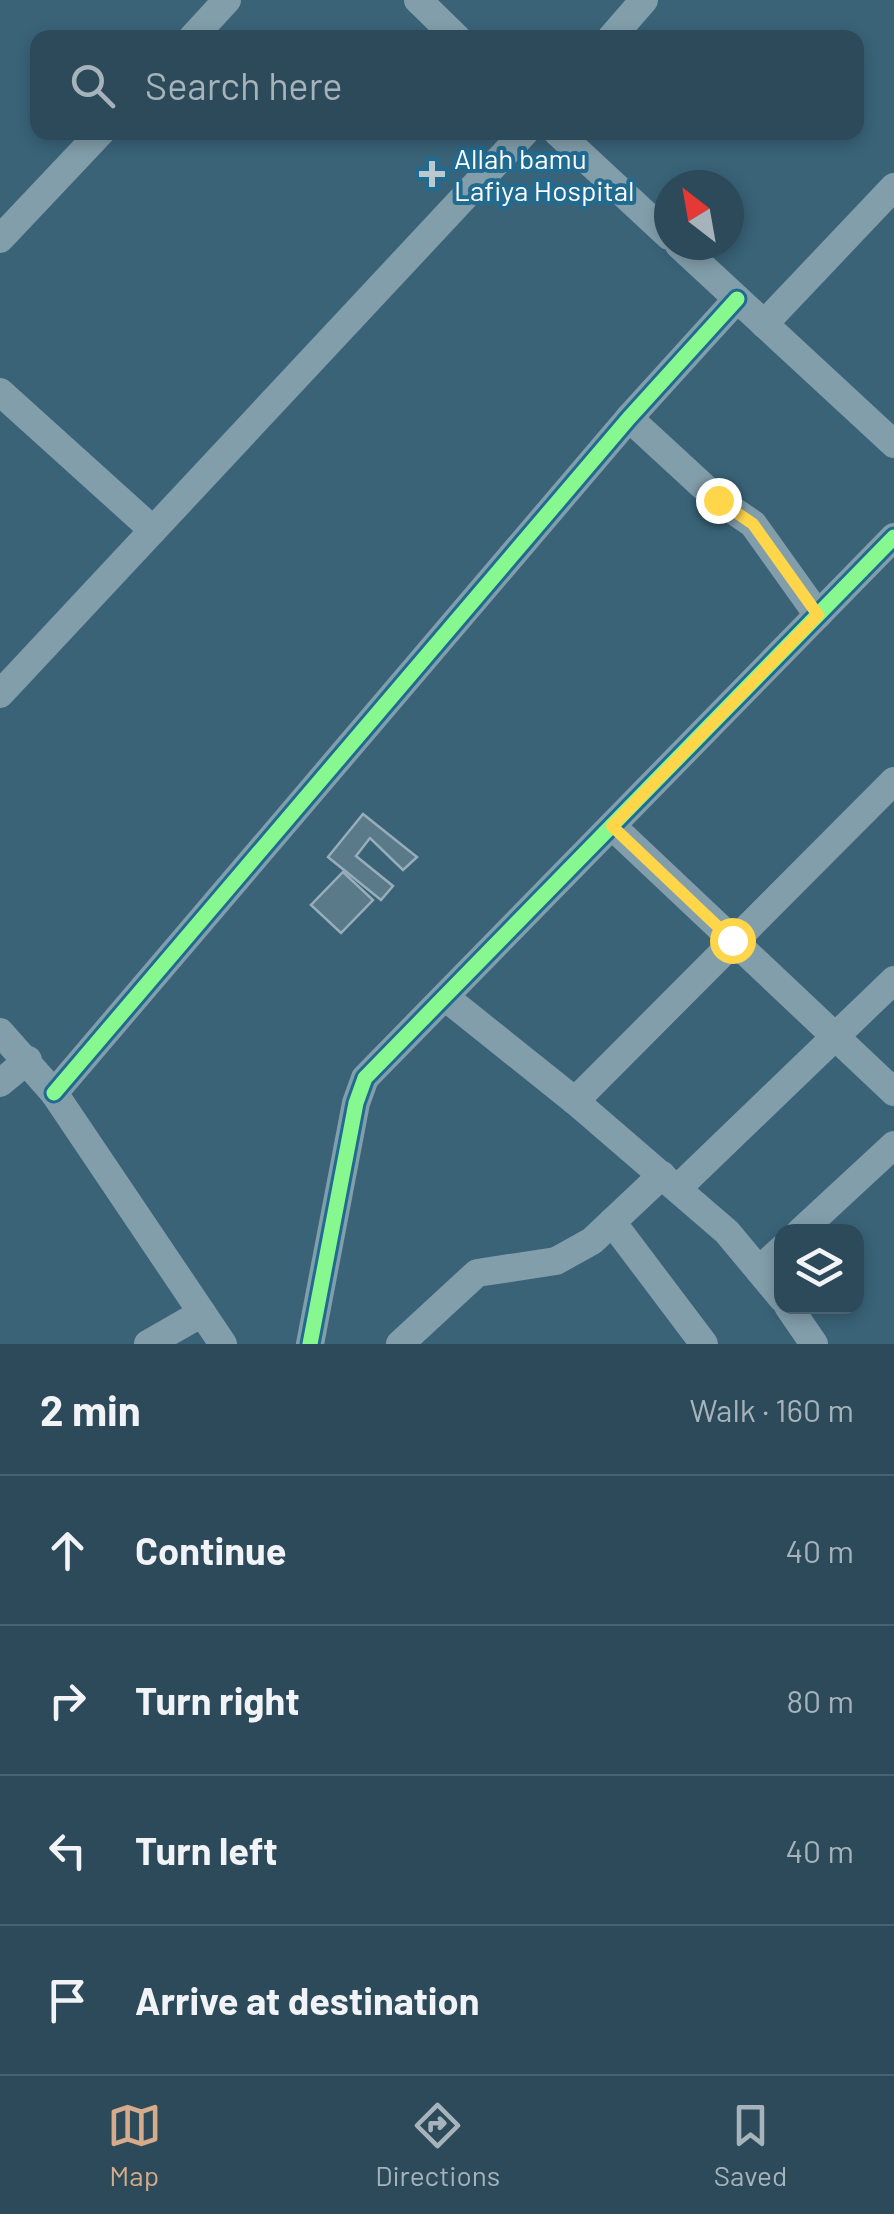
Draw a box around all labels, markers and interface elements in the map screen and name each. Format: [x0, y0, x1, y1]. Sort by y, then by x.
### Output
search box [30, 30, 864, 140]
icon: search [65, 58, 120, 113]
text: Search here [145, 62, 343, 108]
place label: Allah bamu Lafiya Hospital [454, 141, 634, 207]
marker: Allah bamu Lafiya Hospital [419, 161, 445, 187]
north arrow [654, 170, 744, 260]
route end [696, 478, 742, 524]
route start [710, 918, 756, 964]
map controls [774, 1224, 864, 1314]
button: layers [774, 1224, 864, 1314]
text: 2 min [40, 1384, 141, 1434]
text: Walk · 160 m [690, 1390, 854, 1428]
icon: ahead [40, 1523, 95, 1578]
text: Continue [135, 1527, 286, 1573]
text: 40 m [785, 1531, 854, 1569]
icon: right [40, 1673, 95, 1728]
text: Turn right [135, 1677, 300, 1723]
text: 80 m [786, 1681, 854, 1719]
icon: left [40, 1823, 95, 1878]
text: Turn left [135, 1827, 278, 1873]
text: 40 m [785, 1831, 854, 1869]
icon: arrive [40, 1973, 95, 2028]
text: Arrive at destination [135, 1977, 480, 2023]
tab: Map [107, 2098, 162, 2192]
tab: Directions [375, 2098, 500, 2192]
tab: Saved [714, 2098, 787, 2192]

